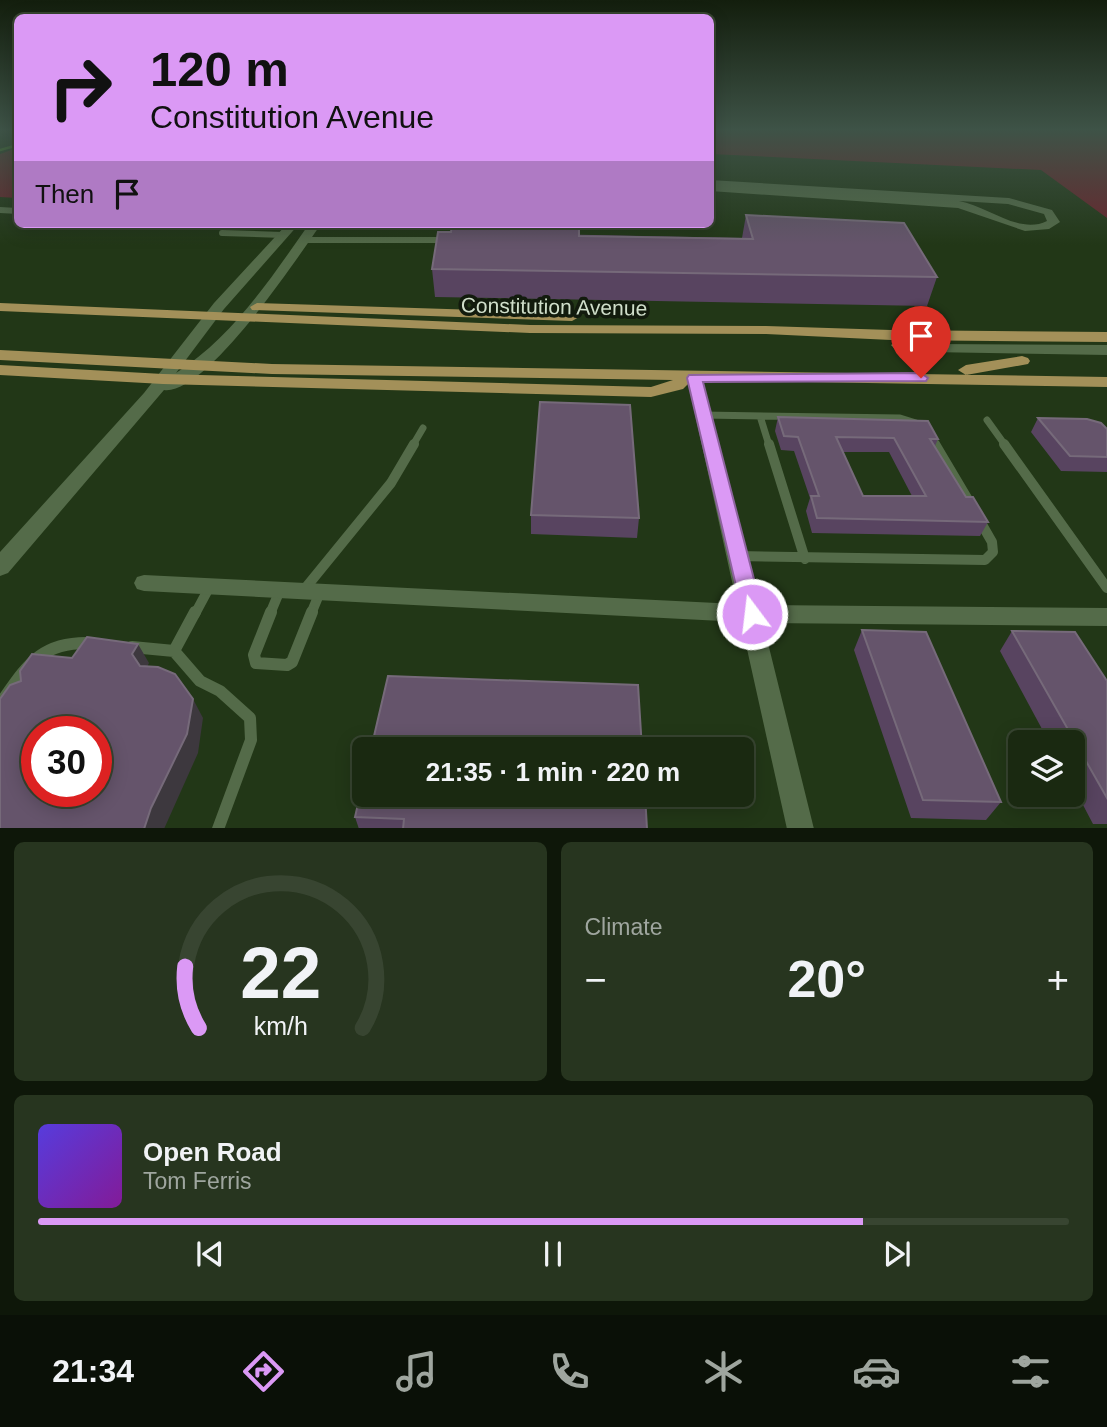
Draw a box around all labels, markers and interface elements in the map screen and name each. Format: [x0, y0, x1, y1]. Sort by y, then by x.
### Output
icon: right [35, 42, 126, 133]
text: 120 m [150, 42, 289, 96]
text: Constitution Avenue [150, 99, 434, 135]
icon: arrive [108, 175, 146, 213]
text: Then [35, 179, 94, 209]
street label: Constitution Avenue [461, 293, 647, 320]
pin [891, 306, 951, 378]
icon: arrive [902, 317, 940, 355]
position arrow [715, 577, 789, 651]
speed limit sign: 30 [21, 716, 112, 807]
map controls [1008, 730, 1085, 807]
button: layers [1008, 730, 1085, 807]
text: 21:35 · 1 min · 220 m [426, 757, 680, 787]
text: Climate [585, 914, 662, 940]
text: 22 [240, 932, 321, 1013]
text: 20° [787, 950, 866, 1008]
text: − [585, 959, 607, 1001]
text: + [1047, 959, 1069, 1001]
text: km/h [253, 1011, 307, 1039]
text: Open Road [143, 1137, 282, 1167]
text: Tom Ferris [143, 1168, 252, 1194]
icon: previous [191, 1235, 229, 1273]
icon: pause [534, 1235, 572, 1273]
icon: next [878, 1235, 916, 1273]
icon: directions [239, 1347, 288, 1396]
icon: music [392, 1347, 441, 1396]
icon: phone [545, 1347, 594, 1396]
icon: climate [699, 1347, 748, 1396]
icon: car [852, 1347, 901, 1396]
icon: filters [1006, 1347, 1055, 1396]
text: 21:34 [52, 1353, 134, 1389]

